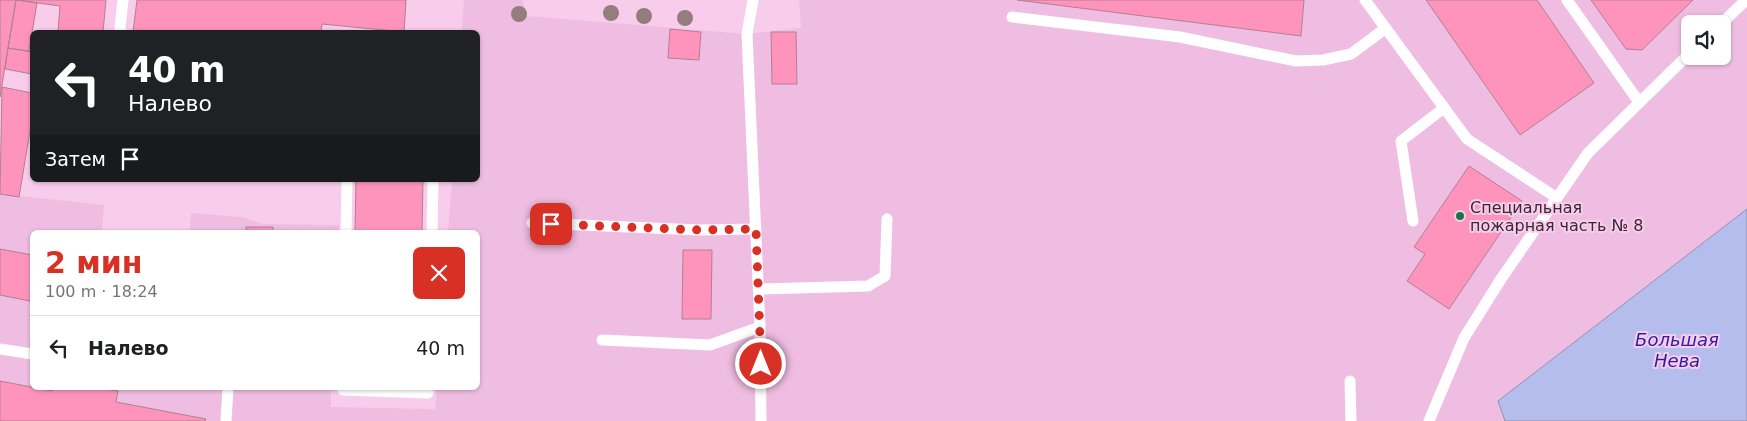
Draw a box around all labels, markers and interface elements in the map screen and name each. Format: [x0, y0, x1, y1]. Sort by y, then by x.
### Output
map controls [1681, 15, 1731, 65]
button: sound [1681, 15, 1731, 65]
icon: left [45, 50, 110, 115]
text: 40 m [128, 50, 225, 90]
text: Налево [128, 91, 212, 116]
icon: arrive [116, 145, 144, 173]
text: Затем [45, 148, 106, 170]
place label: Специальная пожарная часть № 8 [1470, 198, 1643, 235]
pin [530, 203, 572, 245]
icon: arrive [537, 210, 565, 238]
marker: Специальная пожарная часть № 8 [1454, 210, 1466, 222]
text: 2 мин [45, 245, 143, 280]
button: close [413, 247, 465, 299]
text: 100 m · 18:24 [45, 282, 158, 301]
water label: Большая Нева [1635, 329, 1719, 371]
icon: left [45, 334, 73, 362]
text: Налево [88, 337, 169, 359]
text: 40 m [416, 337, 465, 359]
position arrow [734, 337, 786, 389]

